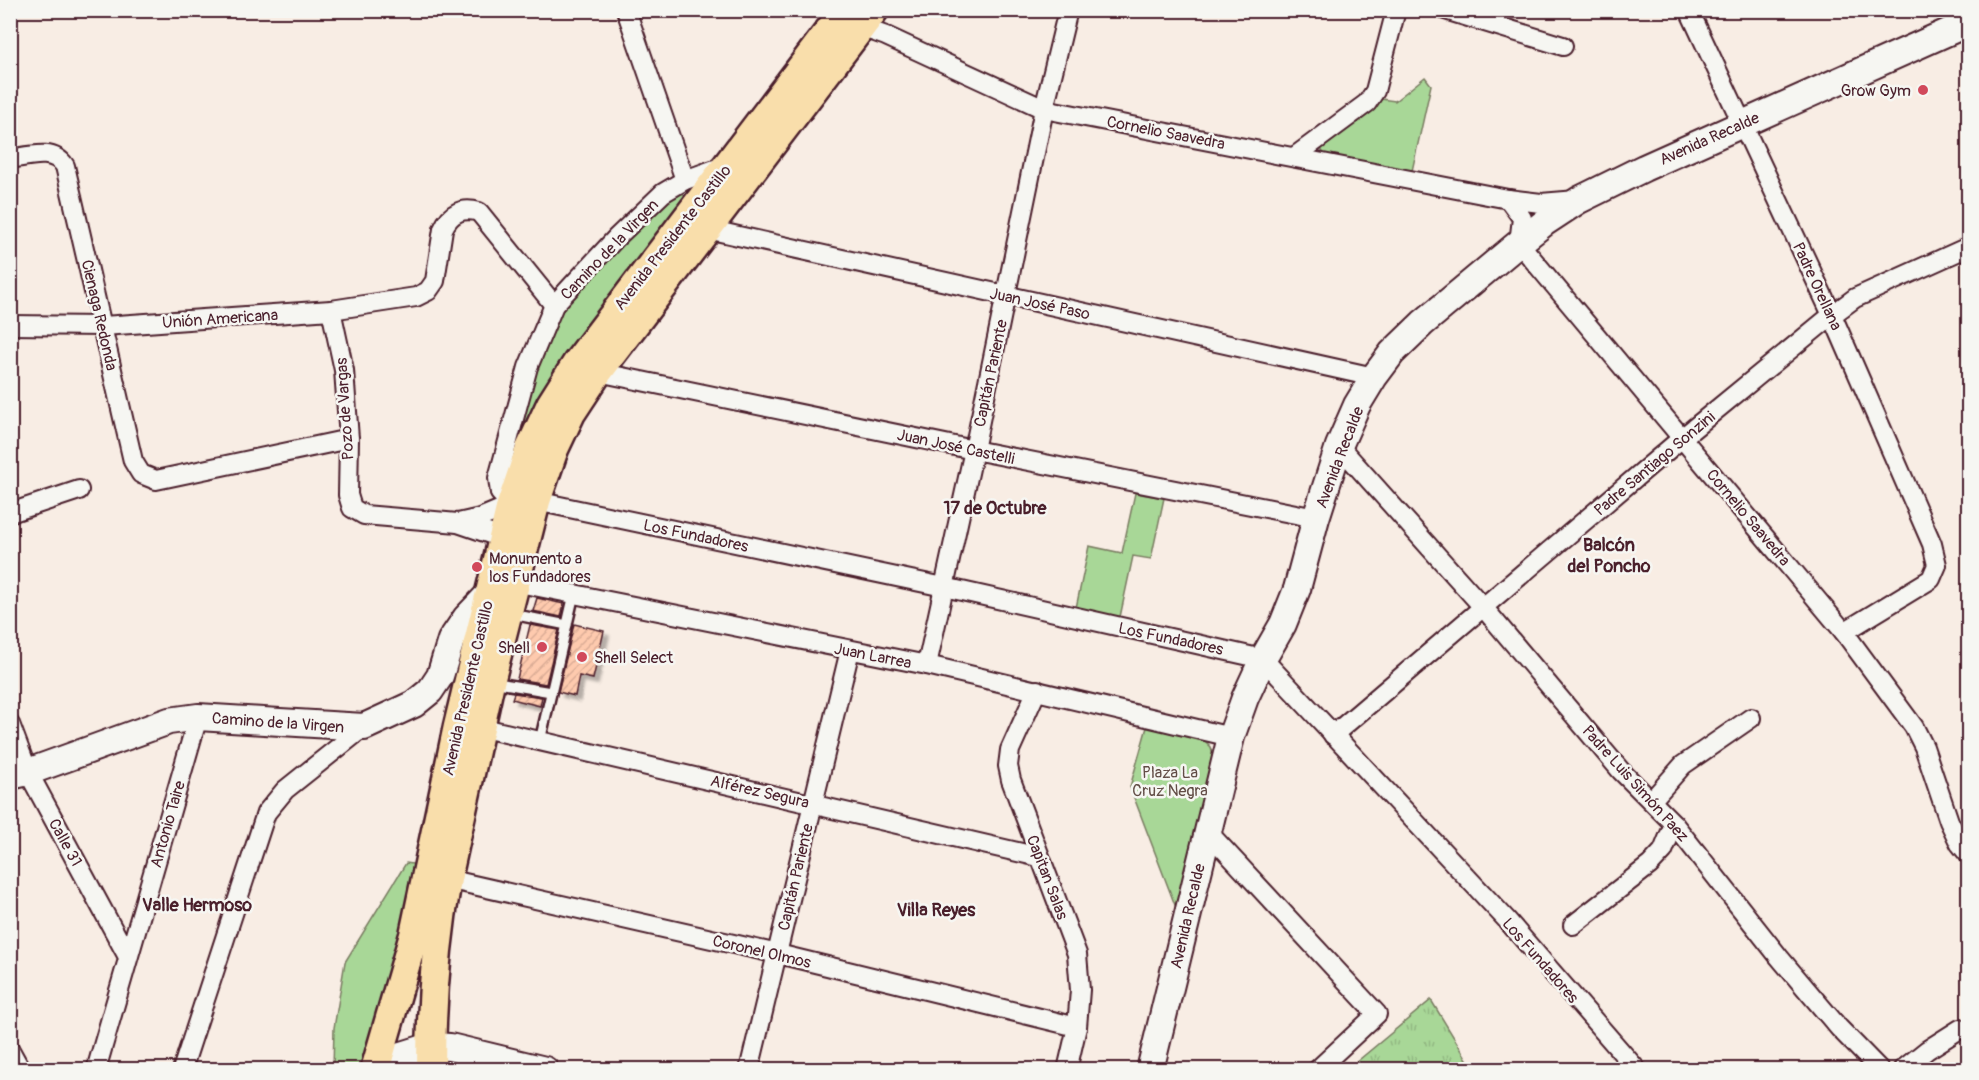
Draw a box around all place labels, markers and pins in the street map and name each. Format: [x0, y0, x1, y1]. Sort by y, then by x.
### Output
place label: Grow Gym [1841, 81, 1911, 101]
marker: Grow Gym [1916, 83, 1930, 97]
place label: Monumento a los Fundadores [489, 549, 591, 587]
marker: Monumento a los Fundadores [470, 560, 484, 574]
place label: Shell [498, 638, 530, 658]
marker: Shell [535, 640, 549, 654]
place label: Shell Select [594, 648, 674, 668]
marker: Shell Select [575, 650, 589, 664]

